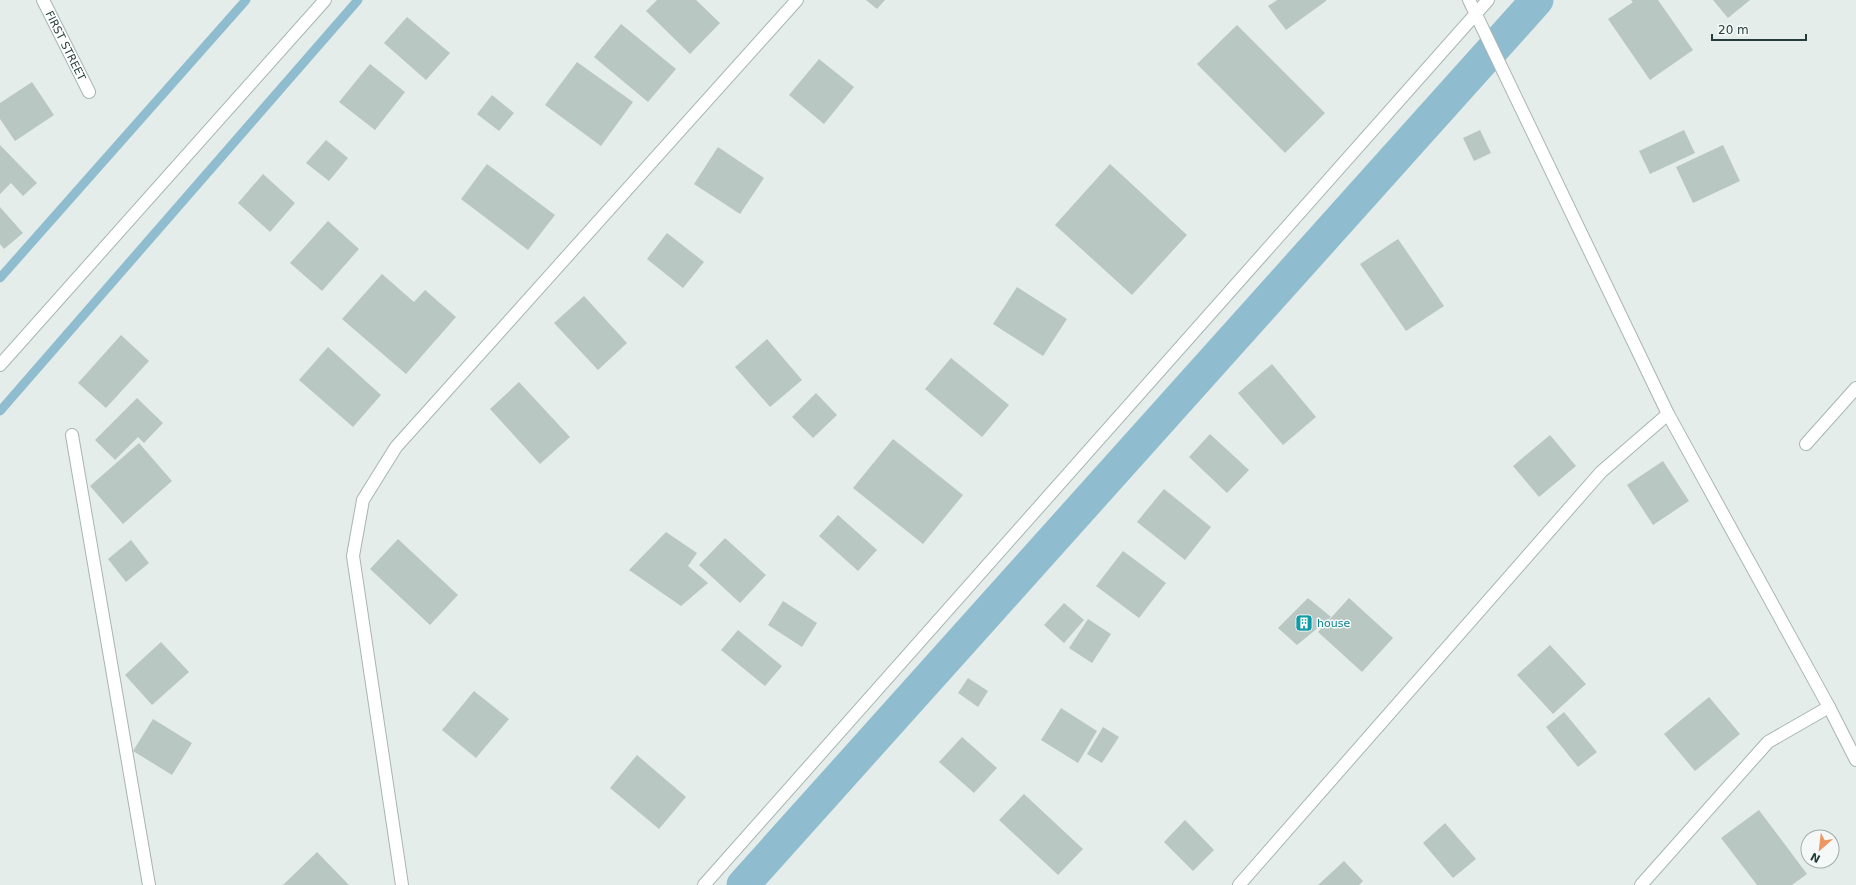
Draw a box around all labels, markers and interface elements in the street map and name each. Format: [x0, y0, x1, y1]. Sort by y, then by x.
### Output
street label: FIRST STREET [42, 9, 88, 83]
scale bar [1712, 16, 1806, 42]
text: 20 m [1718, 23, 1749, 37]
building icon: house [1294, 613, 1314, 633]
place label: house [1317, 617, 1350, 630]
north arrow [1800, 829, 1840, 869]
text: N [1808, 849, 1823, 865]

